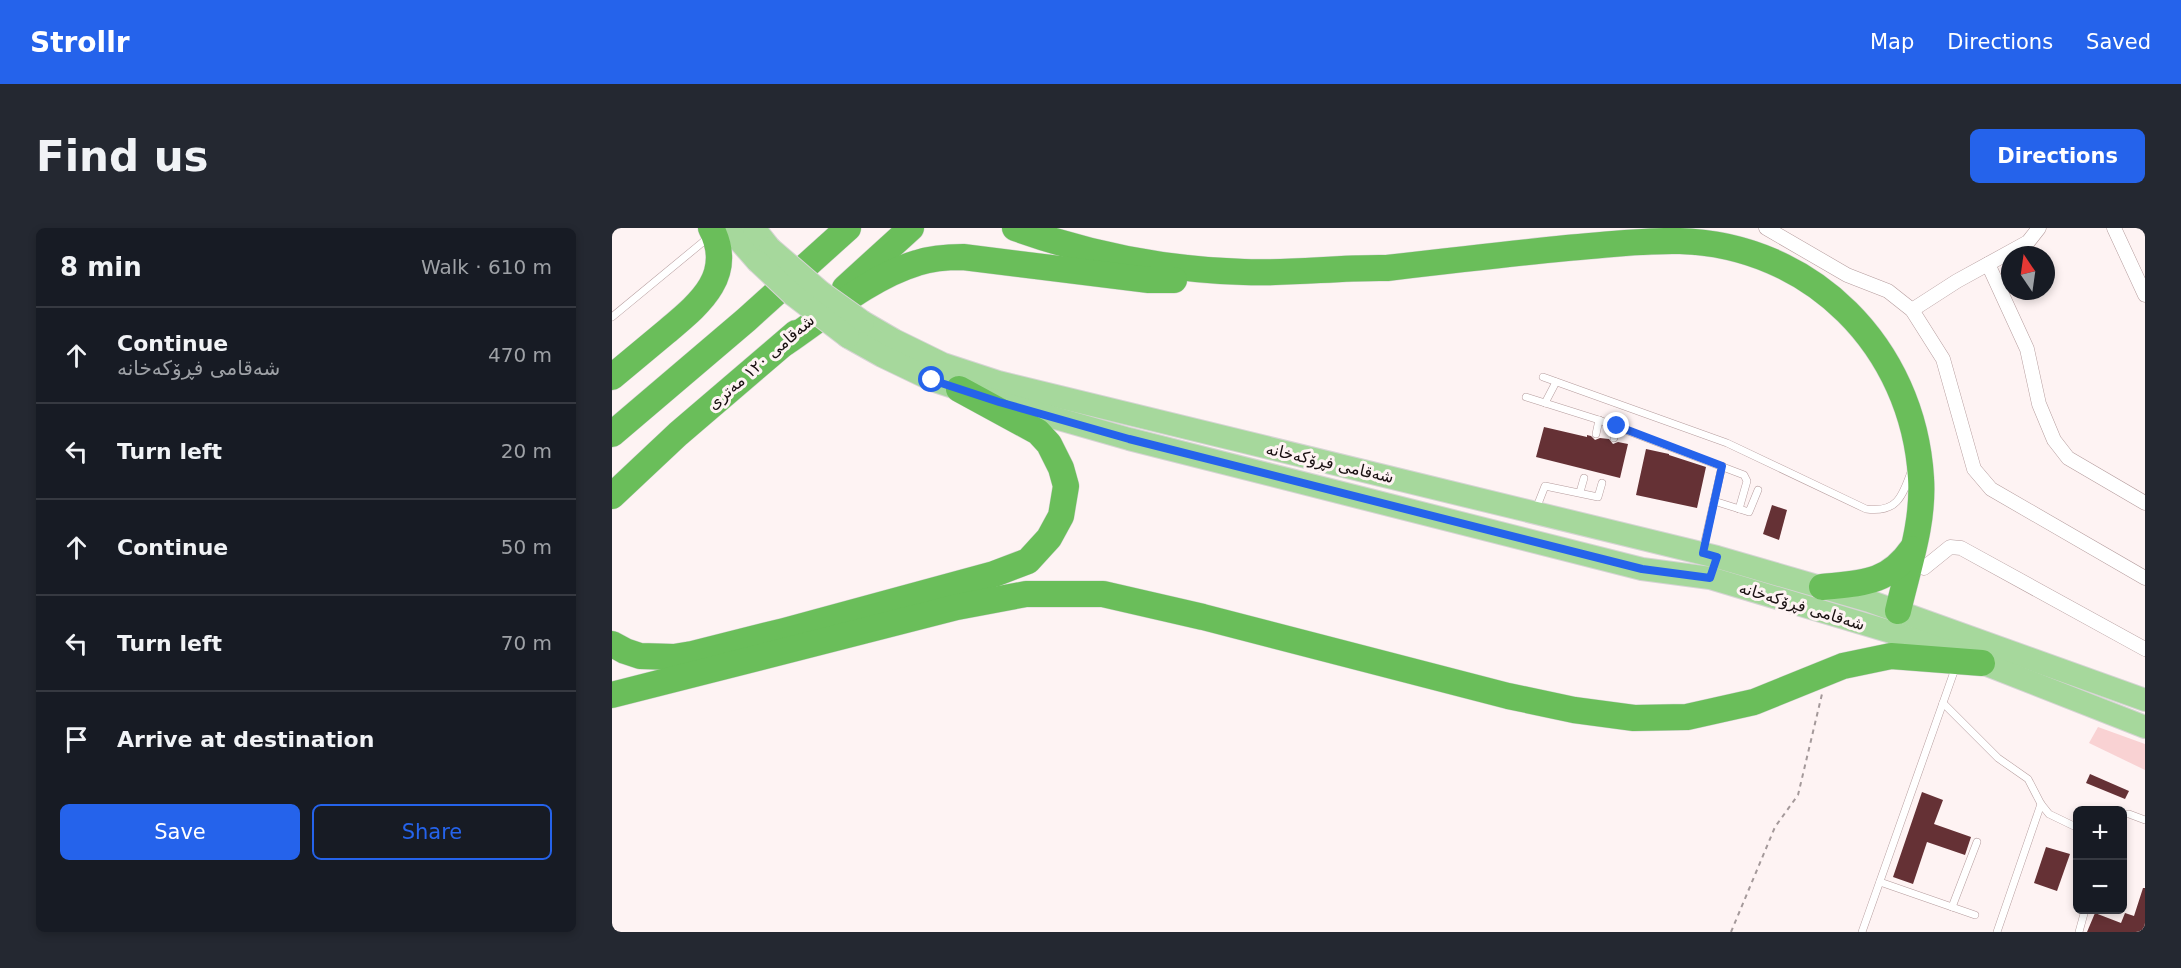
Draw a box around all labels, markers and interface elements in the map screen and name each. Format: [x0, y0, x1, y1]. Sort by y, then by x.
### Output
text: Strollr [30, 26, 130, 59]
text: Map [1870, 30, 1914, 54]
text: Directions [1947, 30, 2053, 54]
text: Saved [2086, 30, 2151, 54]
button: Directions [1970, 129, 2145, 183]
text: Find us [36, 132, 209, 181]
north arrow [2001, 246, 2055, 300]
text: 8 min [60, 252, 142, 282]
text: Walk · 610 m [421, 255, 552, 279]
street label: شەقامی ١٢٠ مەتری [704, 310, 819, 414]
text: Continue [117, 331, 228, 356]
icon: ahead [60, 339, 93, 372]
text: 470 m [488, 343, 552, 367]
text: شەقامی فڕۆکەخانە [117, 356, 280, 380]
route start [918, 366, 944, 392]
route end [1603, 412, 1629, 438]
icon: left [60, 435, 93, 468]
text: Turn left [117, 439, 222, 464]
text: 20 m [501, 439, 552, 463]
street label: شەقامی فڕۆکەخانە [1264, 439, 1396, 488]
icon: ahead [60, 531, 93, 564]
text: Continue [117, 535, 228, 560]
text: 50 m [501, 535, 552, 559]
street label: شەقامی فڕۆکەخانە [1736, 578, 1867, 635]
icon: left [60, 627, 93, 660]
text: Turn left [117, 631, 222, 656]
text: 70 m [501, 631, 552, 655]
icon: arrive [60, 723, 93, 756]
text: Arrive at destination [117, 727, 374, 752]
button: Save [60, 804, 300, 860]
button: Share [312, 804, 552, 860]
map controls [2073, 806, 2127, 914]
button: + [2073, 806, 2127, 860]
button: − [2073, 860, 2127, 914]

